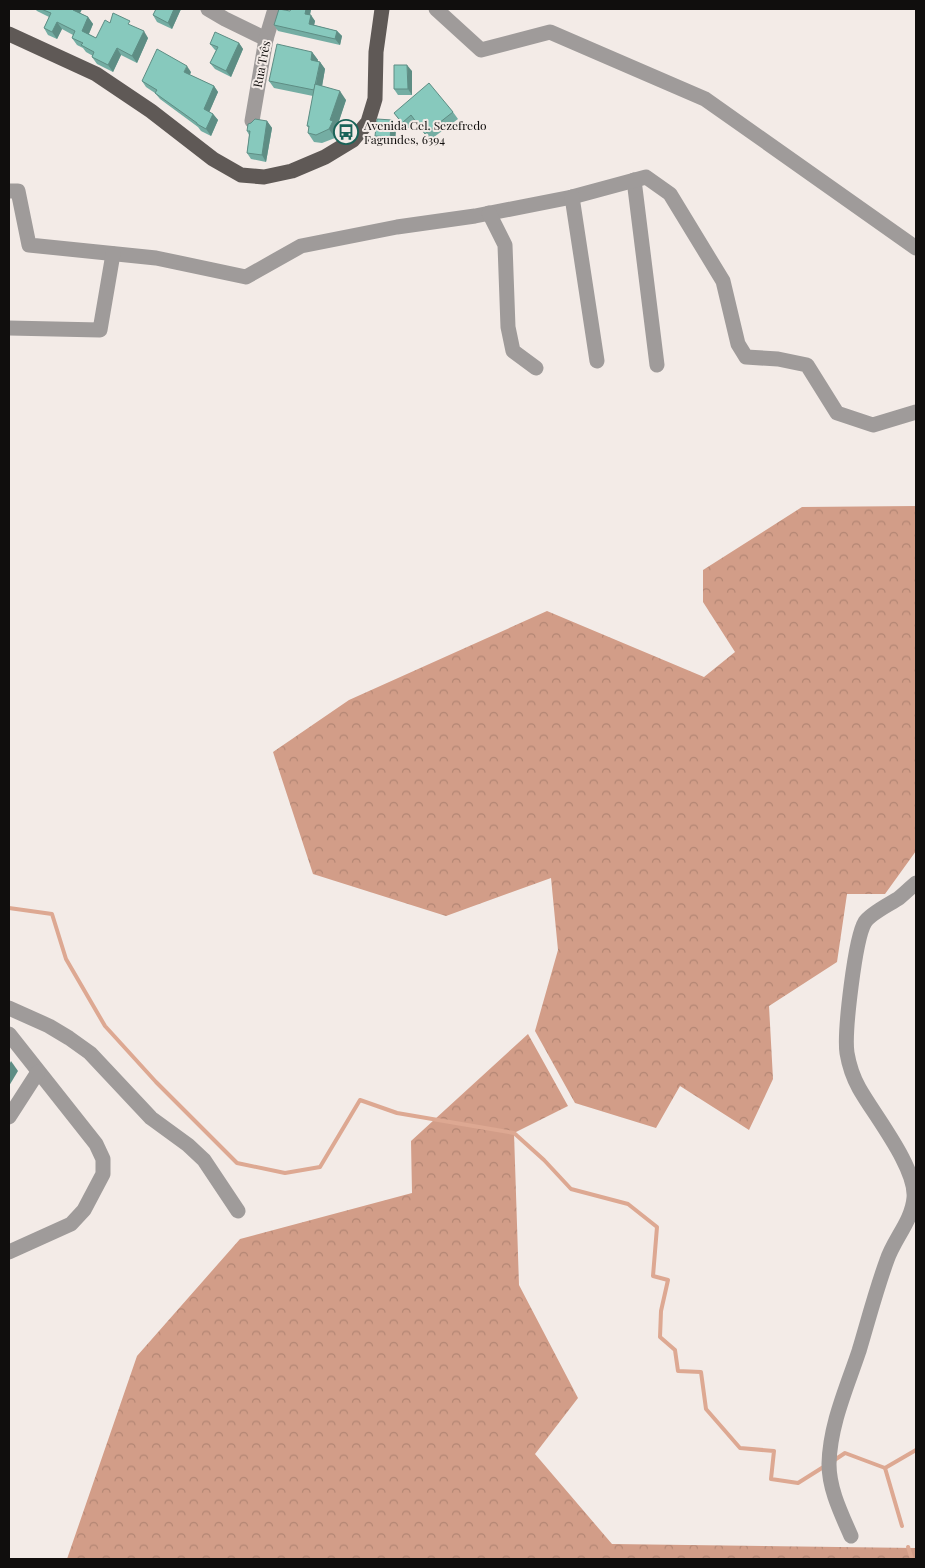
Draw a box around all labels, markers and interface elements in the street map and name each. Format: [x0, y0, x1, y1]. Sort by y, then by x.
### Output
street label: Rua Três [249, 39, 273, 89]
place label: Avenida Cel. Sezefredo Fagundes, 6394 [363, 117, 487, 147]
bus stop icon: Avenida Cel. Sezefredo Fagundes, 6394 [333, 119, 359, 145]

